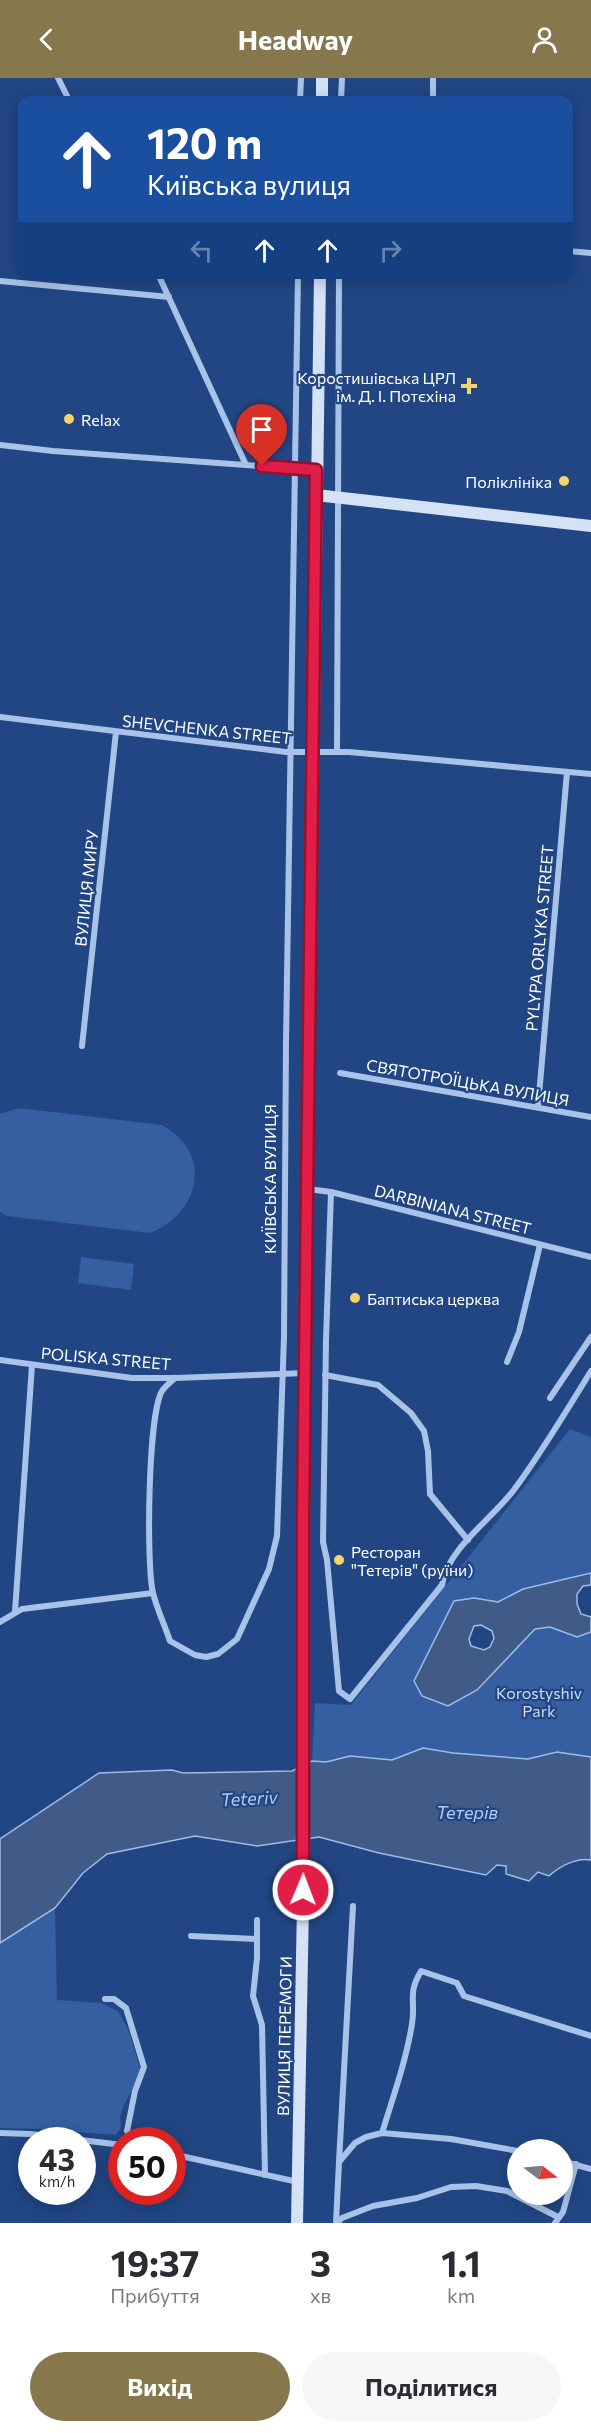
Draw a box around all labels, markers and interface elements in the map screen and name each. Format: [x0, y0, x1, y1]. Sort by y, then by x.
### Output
icon: back [30, 23, 63, 56]
text: Headway [238, 23, 353, 56]
icon: person [528, 23, 561, 56]
text: 120 m [147, 116, 262, 168]
icon: ahead [48, 120, 126, 198]
text: Київська вулиця [147, 168, 351, 201]
icon: left [185, 234, 218, 267]
icon: ahead [248, 234, 281, 267]
icon: ahead [311, 234, 344, 267]
icon: right [374, 234, 407, 267]
place label: Коростишівська ЦРЛ ім. Д. І. Потєхіна [297, 368, 456, 405]
marker: Коростишівська ЦРЛ ім. Д. І. Потєхіна [460, 377, 478, 395]
pin [236, 404, 287, 466]
place label: Relax [81, 410, 121, 429]
marker: Relax [62, 412, 76, 426]
icon: arrive [245, 413, 278, 446]
place label: Поліклініка [465, 472, 552, 491]
marker: Поліклініка [557, 474, 571, 488]
street label: SHEVCHENKA STREET [121, 711, 293, 747]
street label: ВУЛИЦЯ МИРУ [70, 828, 102, 947]
street label: PYLYPA ORLYKA STREET [521, 844, 557, 1032]
street label: СВЯТОТРОЇЦЬКА ВУЛИЦЯ [365, 1055, 571, 1109]
street label: КИЇВСЬКА ВУЛИЦЯ [260, 1104, 279, 1254]
street label: DARBINIANA STREET [373, 1180, 533, 1238]
place label: Баптиська церква [367, 1289, 500, 1308]
marker: Баптиська церква [348, 1291, 362, 1305]
street label: POLISKA STREET [40, 1343, 172, 1373]
place label: Ресторан "Тетерів" (руїни) [351, 1542, 473, 1579]
marker: Ресторан "Тетерів" (руїни) [332, 1553, 346, 1567]
park label: Korostyshiv Park [496, 1683, 582, 1720]
water label: Teteriv [220, 1785, 279, 1810]
water label: Тетерів [436, 1801, 499, 1823]
position arrow [271, 1858, 335, 1922]
street label: ВУЛИЦЯ ПЕРЕМОГИ [273, 1956, 295, 2116]
speed limit sign: 50 [108, 2127, 186, 2205]
north arrow [507, 2139, 573, 2205]
map controls [507, 2139, 573, 2205]
text: 43 [39, 2140, 75, 2177]
text: km/h [39, 2172, 75, 2190]
text: 19:37 [111, 2240, 199, 2284]
text: 3 [310, 2240, 331, 2284]
text: 1.1 [441, 2240, 481, 2284]
text: Прибуття [110, 2283, 200, 2307]
text: хв [310, 2283, 331, 2307]
text: km [447, 2283, 475, 2307]
button: Вихід [30, 2352, 290, 2421]
button: Поділитися [302, 2352, 561, 2421]

